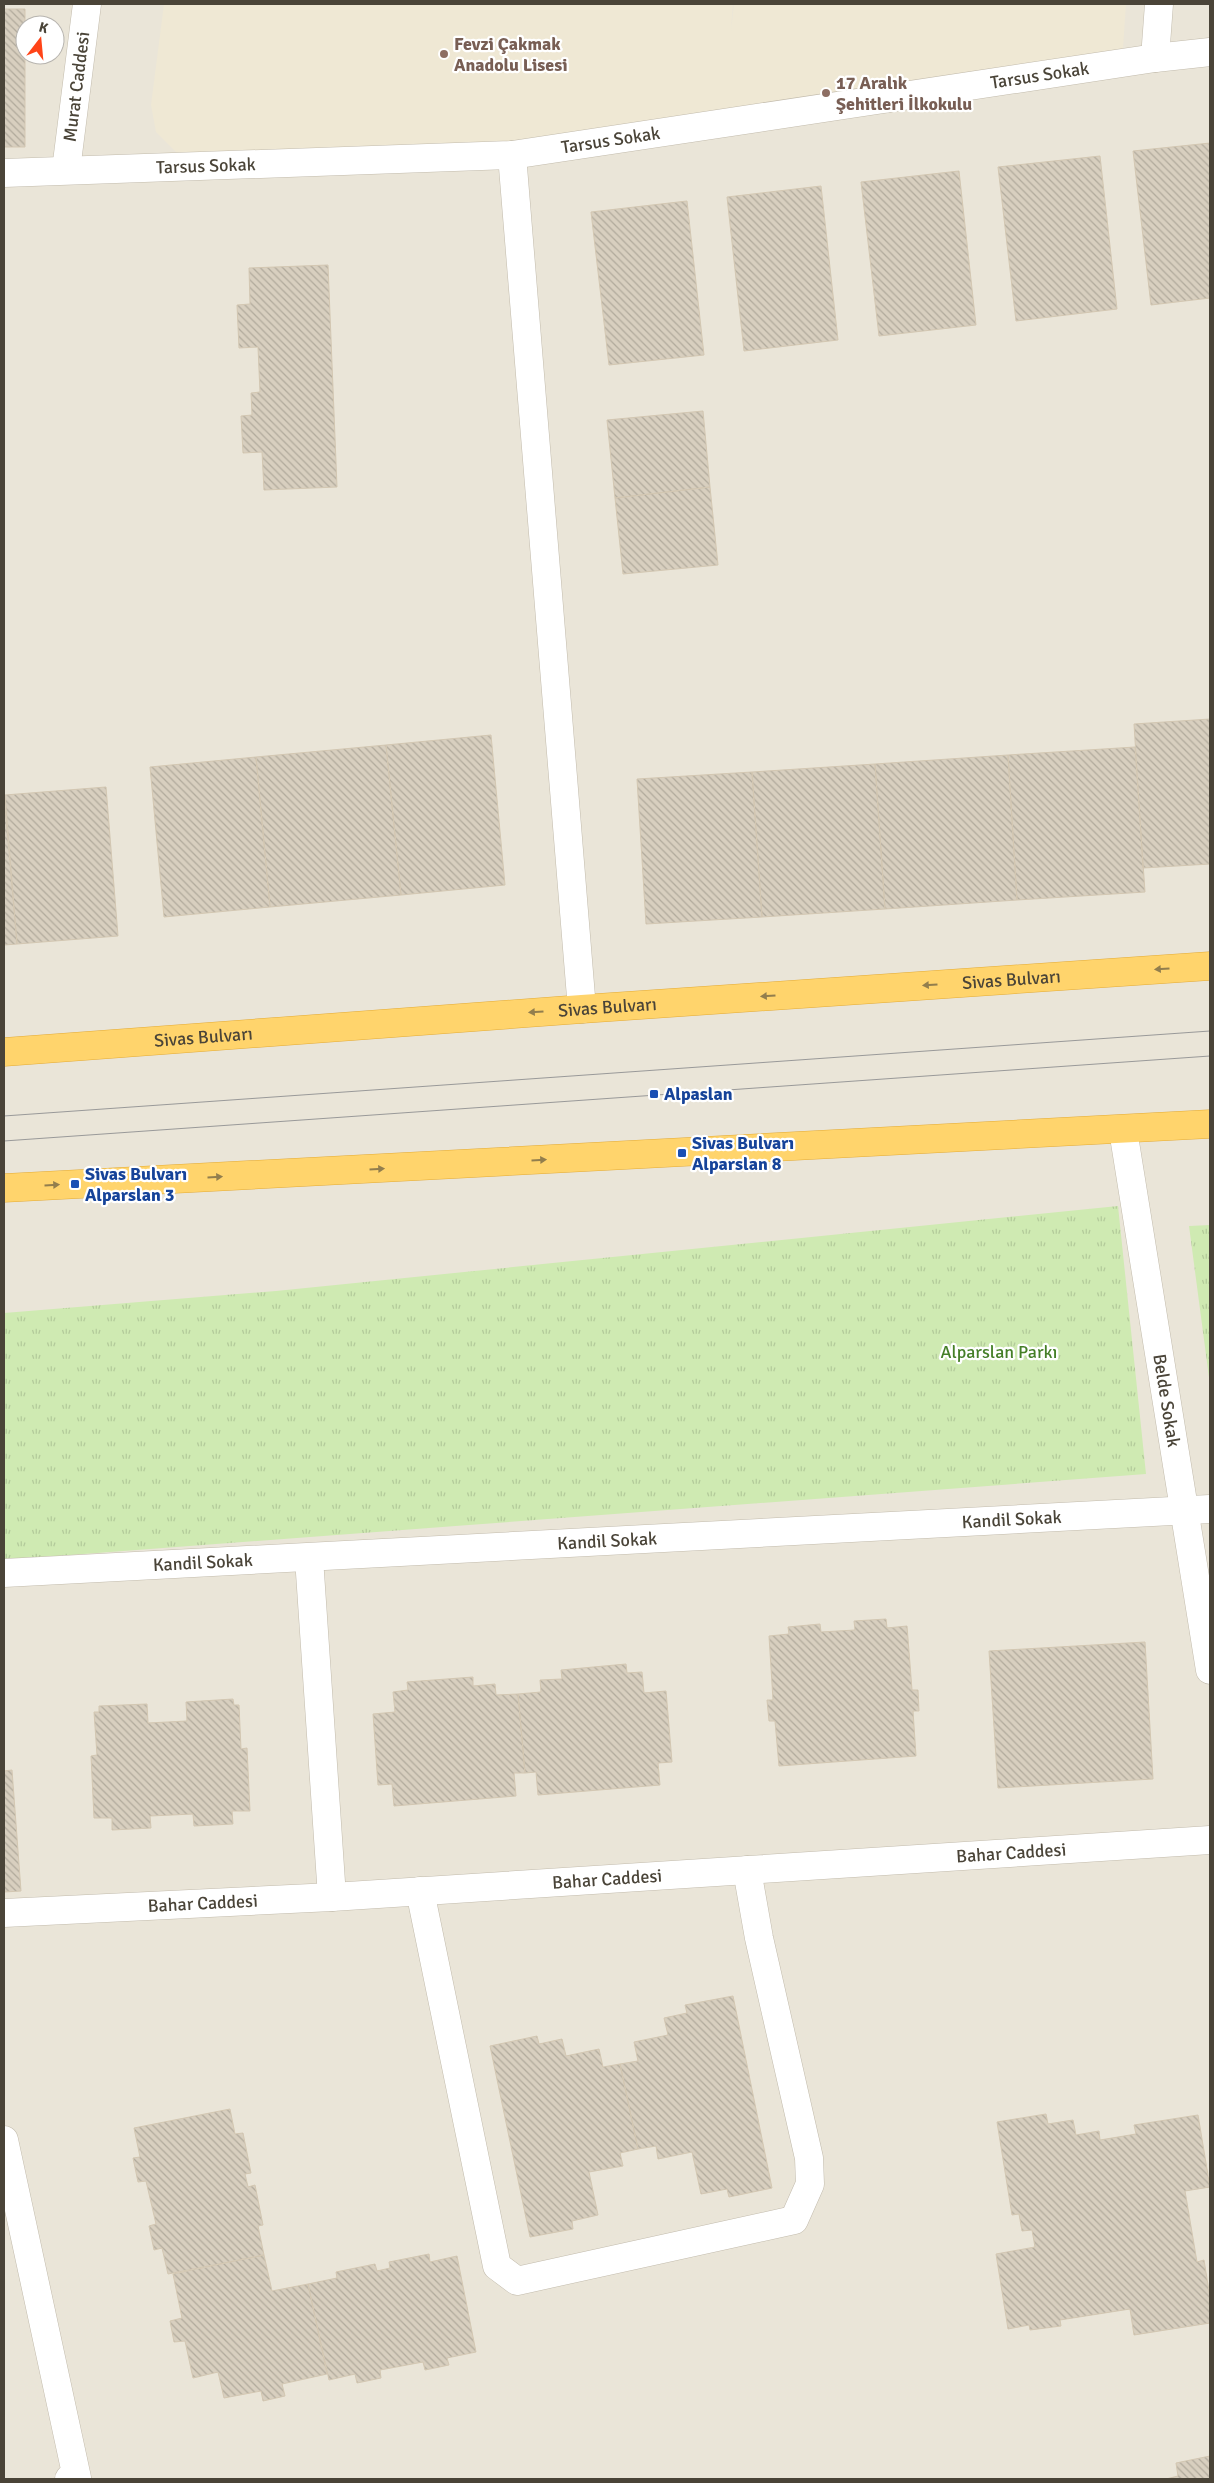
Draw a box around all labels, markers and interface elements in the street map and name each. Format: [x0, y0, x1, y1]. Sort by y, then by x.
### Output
north arrow [15, 15, 65, 65]
text: K [37, 19, 50, 37]
street label: Murat Caddesi [59, 30, 94, 143]
place label: Fevzi Çakmak Anadolu Lisesi [454, 33, 568, 76]
marker: Fevzi Çakmak Anadolu Lisesi [438, 48, 450, 60]
street label: Tarsus Sokak [989, 57, 1091, 94]
place label: 17 Aralık Şehitleri İlkokulu [836, 72, 972, 115]
marker: 17 Aralık Şehitleri İlkokulu [820, 87, 832, 99]
street label: Tarsus Sokak [560, 122, 661, 158]
street label: Tarsus Sokak [156, 153, 256, 179]
street label: Sivas Bulvarı [961, 965, 1061, 994]
one-way arrow [1153, 966, 1169, 974]
one-way arrow [921, 982, 937, 990]
street label: Sivas Bulvarı [557, 993, 657, 1022]
one-way arrow [759, 993, 775, 1001]
one-way arrow [527, 1009, 543, 1017]
street label: Sivas Bulvarı [153, 1023, 254, 1052]
place label: Alpaslan [664, 1083, 733, 1105]
marker: Alpaslan [648, 1088, 660, 1100]
place label: Sivas Bulvarı Alparslan 8 [692, 1132, 794, 1175]
marker: Sivas Bulvarı Alparslan 8 [676, 1147, 688, 1159]
one-way arrow [532, 1156, 548, 1164]
place label: Sivas Bulvarı Alparslan 3 [85, 1163, 187, 1206]
one-way arrow [369, 1164, 385, 1172]
one-way arrow [207, 1173, 223, 1181]
marker: Sivas Bulvarı Alparslan 3 [69, 1178, 81, 1190]
one-way arrow [45, 1181, 61, 1189]
park label: Alparslan Parkı [941, 1341, 1057, 1363]
street label: Belde Sokak [1148, 1352, 1185, 1449]
street label: Kandil Sokak [961, 1506, 1062, 1533]
street label: Kandil Sokak [557, 1527, 658, 1555]
street label: Kandil Sokak [152, 1549, 253, 1576]
street label: Bahar Caddesi [955, 1838, 1067, 1867]
street label: Bahar Caddesi [551, 1865, 663, 1894]
street label: Bahar Caddesi [147, 1890, 258, 1917]

